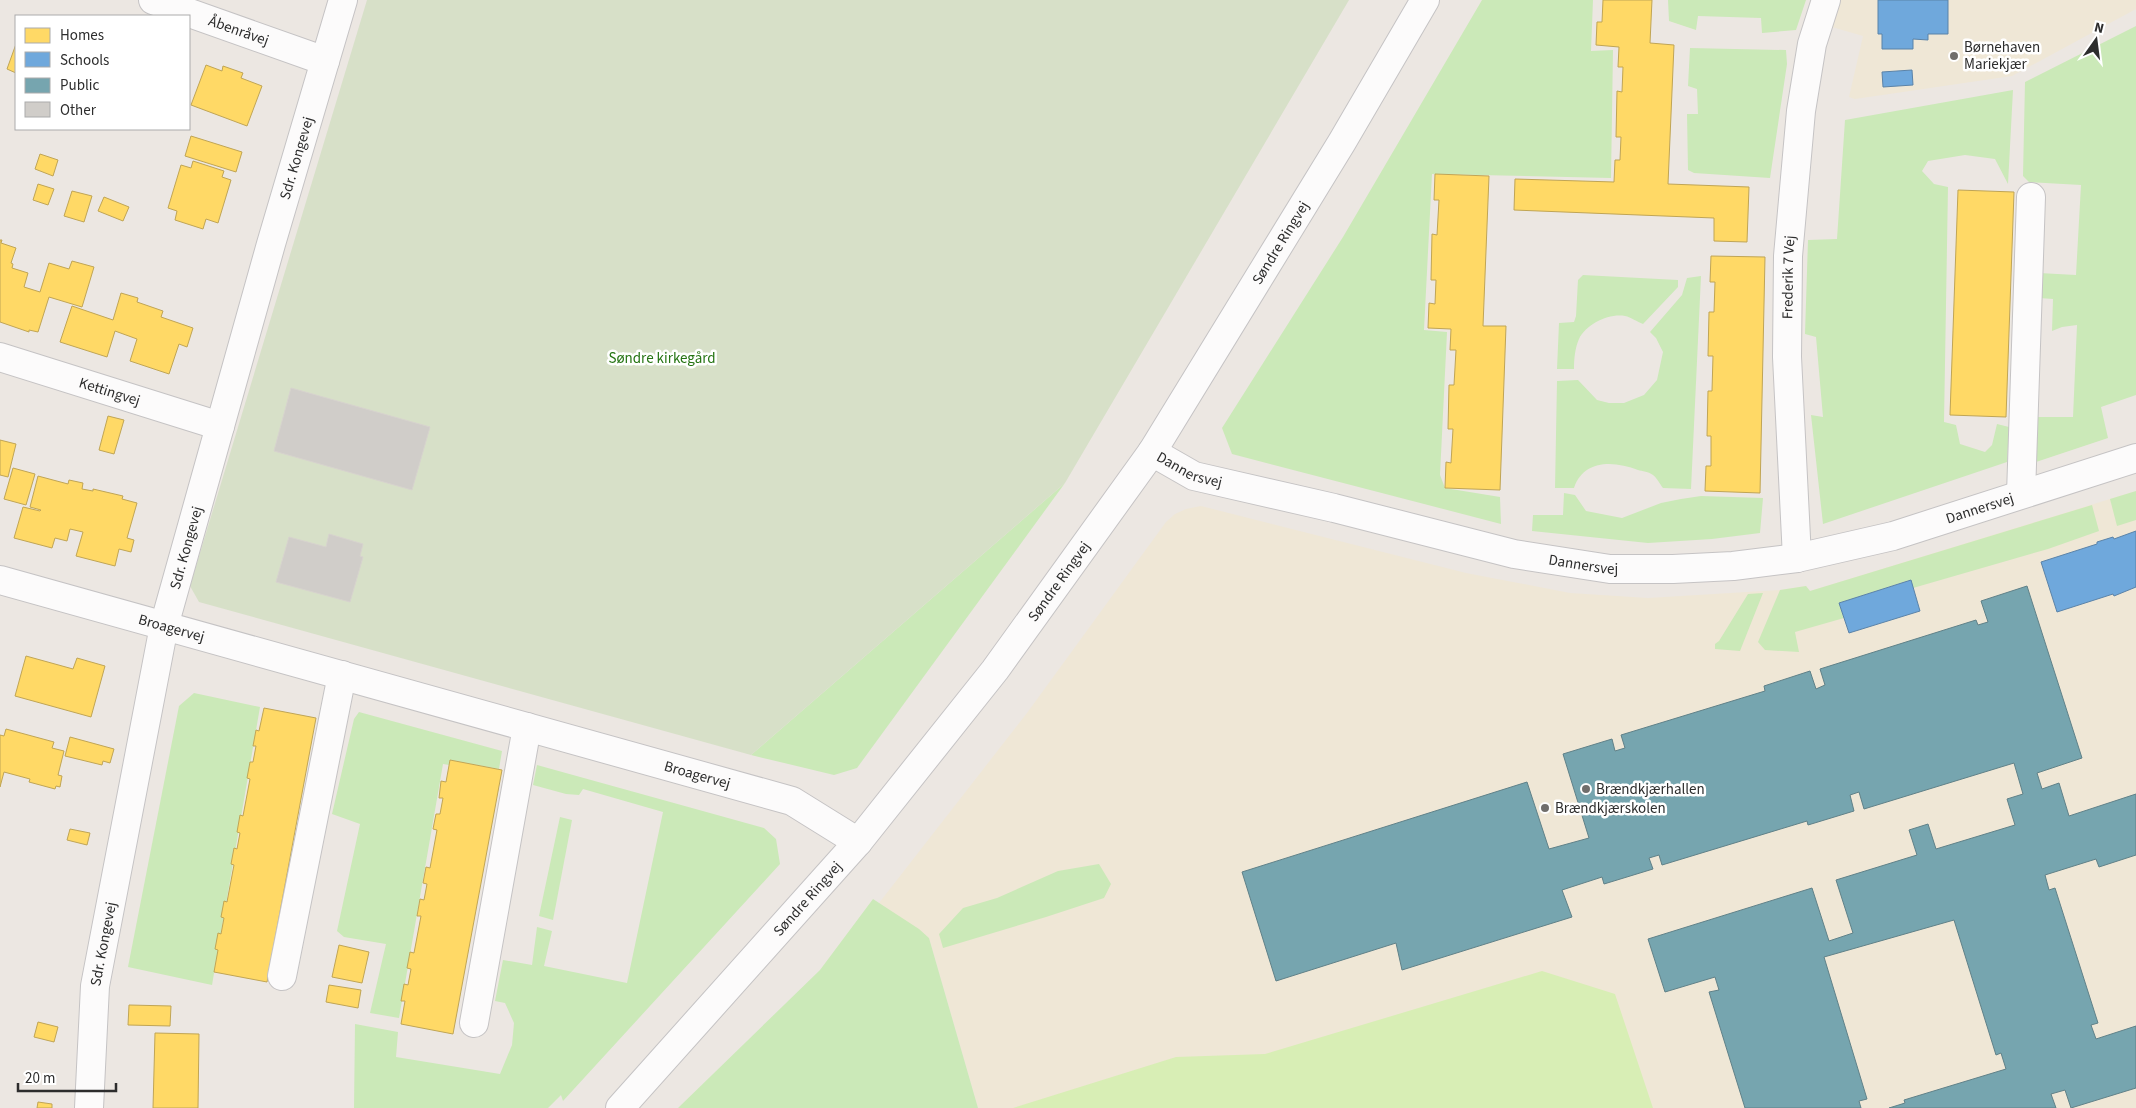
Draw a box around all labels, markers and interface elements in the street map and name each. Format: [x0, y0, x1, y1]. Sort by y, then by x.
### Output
street label: Åbenråvej [206, 11, 272, 51]
legend [15, 15, 190, 130]
north arrow [2071, 15, 2121, 65]
text: N [2092, 18, 2106, 39]
text: Homes [60, 25, 104, 46]
place label: Børnehaven Mariekjær [1964, 37, 2040, 75]
text: Schools [60, 50, 109, 71]
marker: Børnehaven Mariekjær [1948, 50, 1960, 62]
text: Public [60, 75, 99, 96]
text: Other [60, 100, 97, 121]
street label: Sdr. Kongevej [275, 114, 319, 202]
street label: Søndre Ringvej [1247, 197, 1314, 289]
street label: Frederik 7 Vej [1777, 234, 1801, 319]
park label: Søndre kirkegård [608, 348, 716, 369]
street label: Kettingvej [76, 372, 143, 411]
street label: Dannersvej [1153, 447, 1224, 493]
street label: Dannersvej [1943, 488, 2016, 529]
street label: Sdr. Kongevej [165, 504, 208, 592]
street label: Søndre Ringvej [1023, 537, 1095, 626]
street label: Dannersvej [1547, 550, 1618, 580]
street label: Broagervej [136, 609, 207, 648]
street label: Broagervej [662, 756, 733, 794]
place label: Brændkjærhallen [1596, 779, 1705, 800]
marker: Brændkjærhallen [1580, 783, 1592, 795]
place label: Brændkjærskolen [1555, 798, 1666, 819]
marker: Brændkjærskolen [1539, 802, 1551, 814]
street label: Søndre Ringvej [768, 857, 847, 941]
street label: Sdr. Kongevej [85, 900, 122, 988]
scale bar [18, 1060, 115, 1092]
text: 20 m [25, 1068, 55, 1089]

